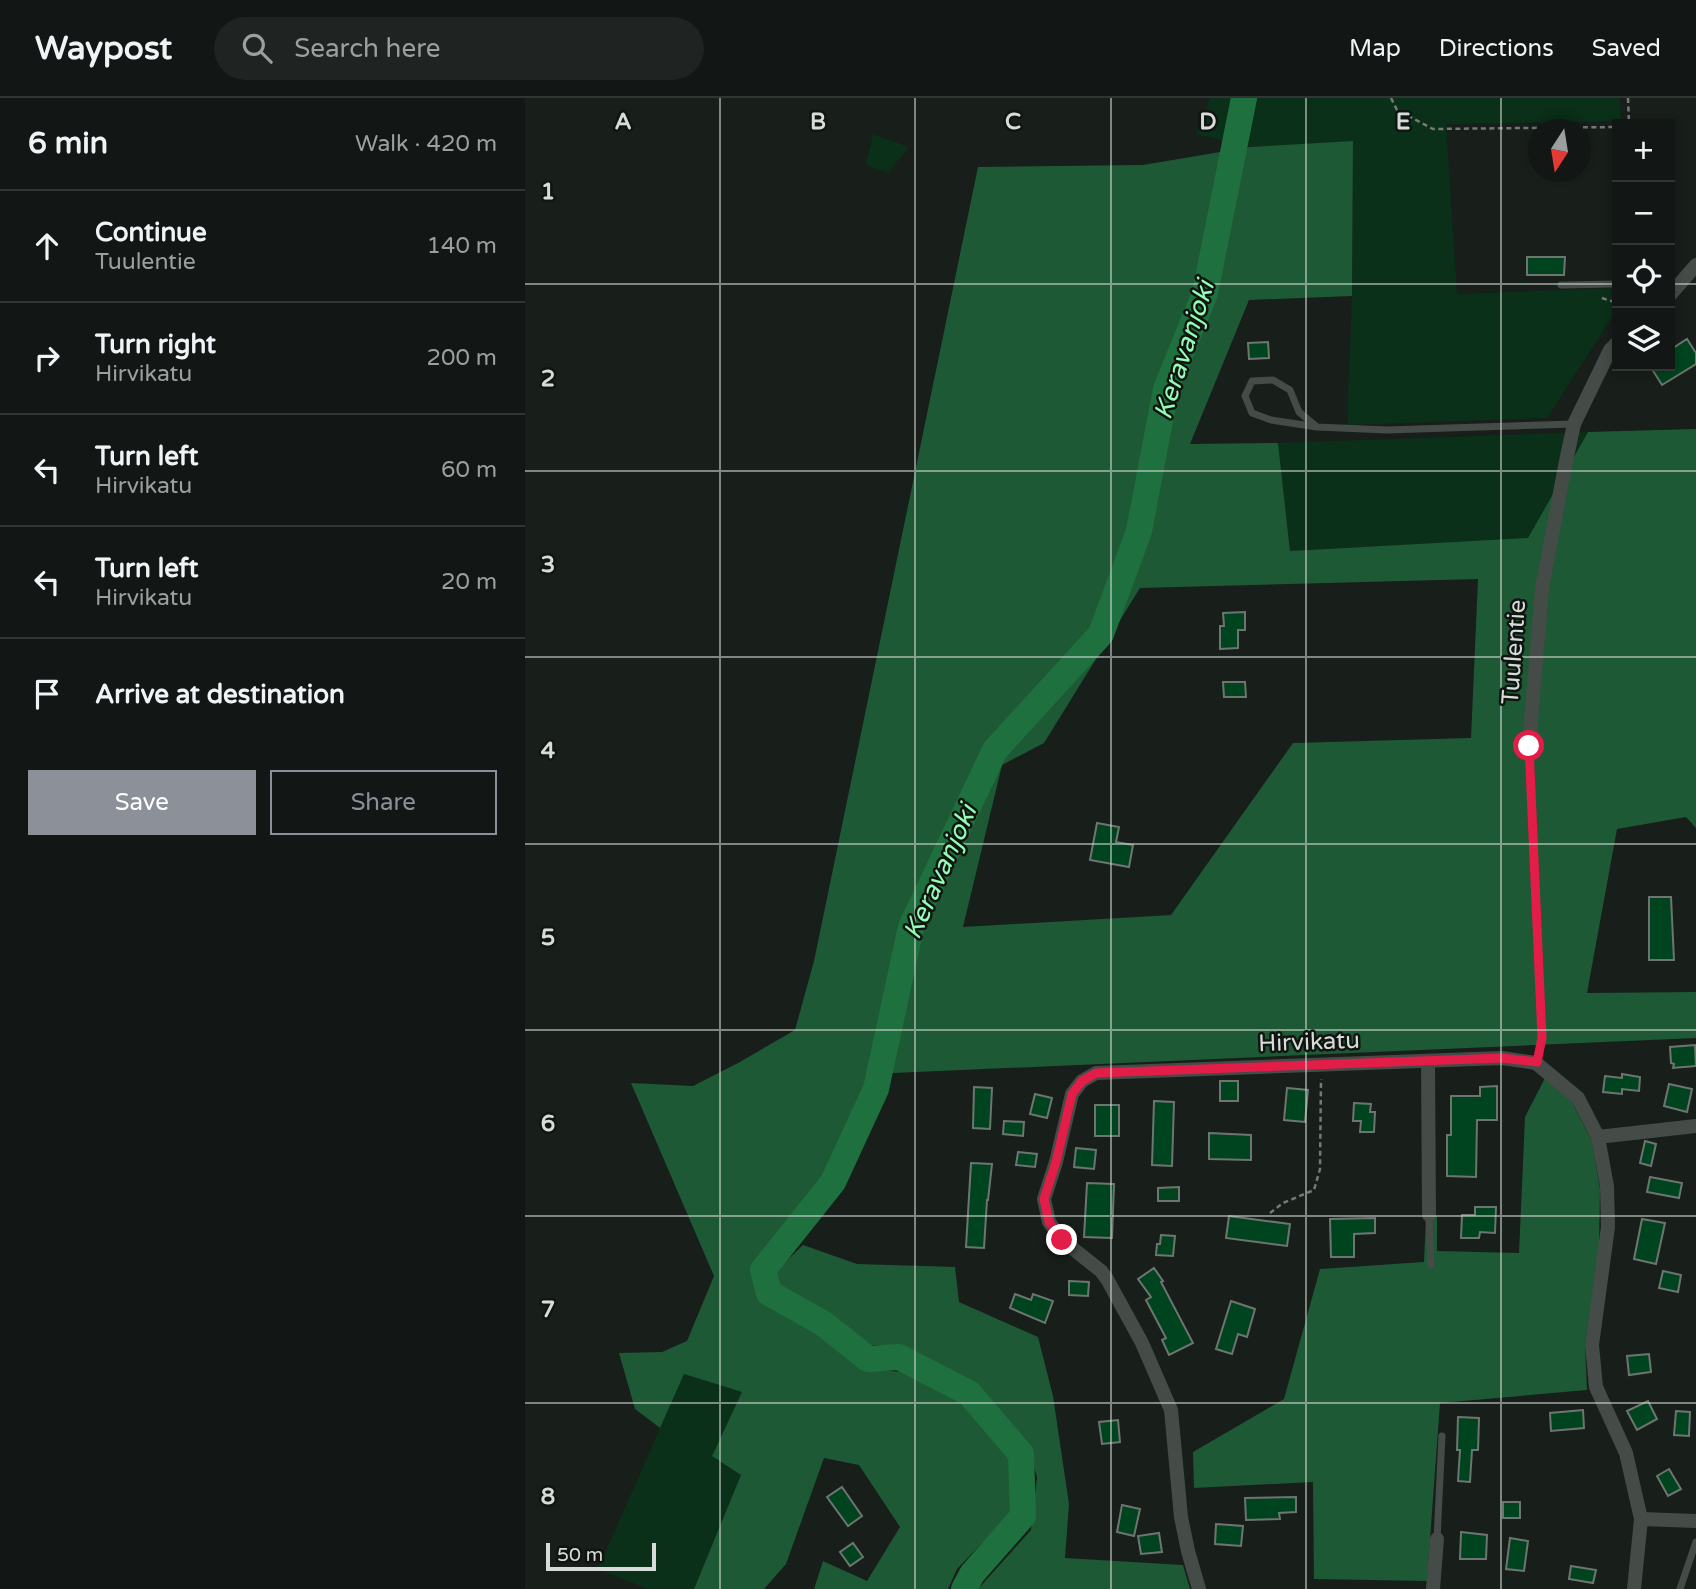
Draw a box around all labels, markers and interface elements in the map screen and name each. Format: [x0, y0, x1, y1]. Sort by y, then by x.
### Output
search box [214, 17, 704, 80]
text: Waypost [35, 29, 172, 68]
icon: search [238, 29, 276, 67]
text: Search here [294, 33, 440, 64]
text: Map [1349, 34, 1401, 63]
text: Directions [1439, 34, 1554, 63]
text: Saved [1592, 34, 1661, 63]
text: A [614, 108, 632, 136]
text: B [810, 108, 826, 136]
text: C [1005, 108, 1021, 136]
text: D [1199, 108, 1217, 136]
text: E [1396, 108, 1410, 136]
north arrow [1528, 119, 1591, 182]
map controls [1612, 119, 1675, 371]
button: + [1612, 119, 1675, 182]
text: 6 min [28, 125, 108, 162]
text: Walk · 420 m [355, 130, 497, 158]
text: 1 [541, 178, 555, 206]
button: − [1612, 182, 1675, 245]
text: Continue [95, 217, 207, 248]
icon: ahead [28, 227, 66, 265]
text: 140 m [427, 232, 497, 260]
button: locate [1612, 245, 1675, 308]
text: Tuulentie [95, 248, 196, 276]
water label: Keravanjoki [1147, 274, 1222, 423]
button: layers [1612, 308, 1675, 371]
text: Turn right [95, 329, 216, 360]
icon: right [28, 339, 66, 377]
text: 200 m [427, 344, 497, 372]
text: Hirvikatu [95, 360, 192, 388]
text: 2 [541, 365, 555, 393]
text: Turn left [95, 441, 198, 472]
icon: left [28, 451, 66, 489]
text: 60 m [441, 456, 497, 484]
text: Hirvikatu [95, 472, 192, 500]
text: 3 [541, 551, 555, 579]
text: Turn left [95, 553, 198, 584]
icon: left [28, 563, 66, 601]
text: 20 m [441, 568, 497, 596]
text: Hirvikatu [95, 584, 192, 612]
street label: Tuulentie [1496, 599, 1532, 705]
icon: arrive [28, 675, 66, 713]
text: Arrive at destination [95, 679, 345, 710]
route start [1513, 730, 1544, 761]
text: 4 [541, 737, 556, 765]
button: Save [28, 770, 256, 835]
button: Share [270, 770, 497, 835]
water label: Keravanjoki [897, 797, 985, 944]
text: 5 [541, 924, 555, 952]
street label: Hirvikatu [1258, 1026, 1360, 1058]
text: 6 [541, 1110, 555, 1138]
route end [1046, 1224, 1077, 1255]
text: 7 [541, 1296, 555, 1324]
text: 8 [541, 1483, 555, 1511]
scale bar [546, 1540, 656, 1572]
text: 50 m [557, 1544, 603, 1566]

